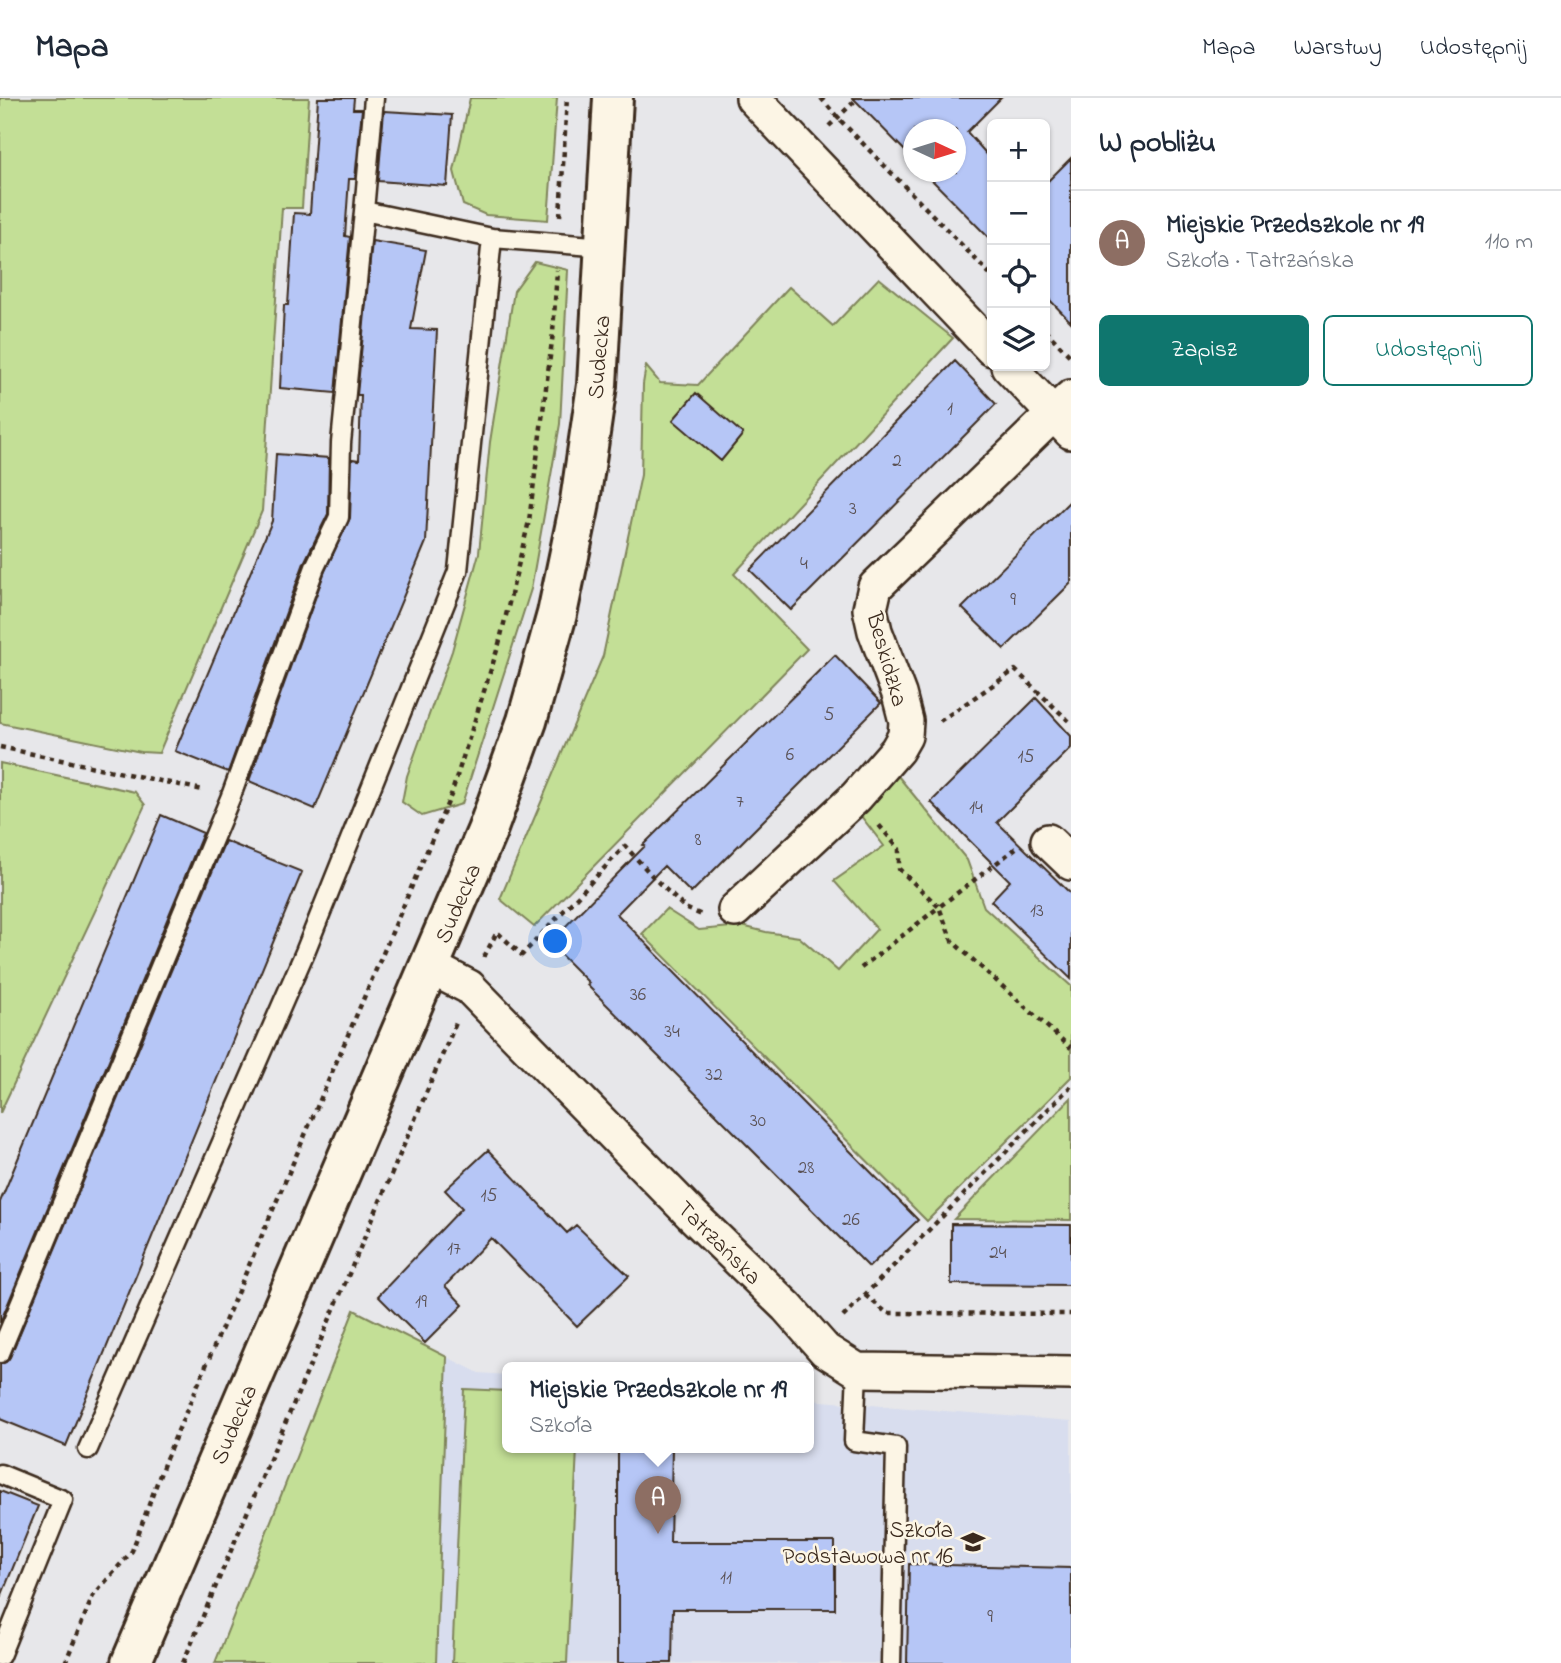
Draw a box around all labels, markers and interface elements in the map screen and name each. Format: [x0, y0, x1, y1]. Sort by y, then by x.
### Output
text: Mapa [35, 24, 109, 72]
text: Mapa [1202, 31, 1255, 66]
text: Warstwy [1293, 31, 1382, 66]
text: Udostępnij [1420, 31, 1526, 66]
north arrow [903, 119, 966, 182]
map controls [987, 119, 1050, 371]
button: + [987, 119, 1050, 182]
text: W pobliżu [1099, 122, 1216, 166]
button: − [987, 182, 1050, 245]
text: Miejskie Przedszkole nr 19 [1166, 207, 1424, 245]
text: A [1115, 226, 1129, 259]
text: 110 m [1485, 226, 1533, 259]
button: locate [987, 245, 1050, 308]
text: Szkoła · Tatrzańska [1166, 245, 1354, 278]
button: layers [987, 308, 1050, 371]
street label: Sudecka [580, 314, 621, 400]
button: Zapisz [1099, 315, 1309, 386]
button: Udostępnij [1323, 315, 1533, 386]
house number: 1 [947, 396, 953, 423]
house number: 2 [892, 448, 902, 475]
house number: 3 [849, 496, 857, 523]
house number: 4 [800, 551, 808, 578]
house number: 9 [1010, 587, 1016, 614]
street label: Beskidzka [856, 608, 915, 711]
house number: 5 [824, 702, 835, 729]
house number: 6 [786, 742, 794, 769]
house number: 15 [1018, 744, 1035, 771]
house number: 7 [736, 789, 744, 816]
house number: 14 [969, 795, 983, 822]
house number: 8 [694, 827, 702, 854]
street label: Sudecka [428, 859, 491, 949]
house number: 13 [1030, 898, 1044, 925]
your location [538, 924, 572, 958]
house number: 36 [630, 982, 646, 1009]
house number: 34 [664, 1019, 680, 1046]
house number: 32 [705, 1062, 723, 1089]
house number: 30 [750, 1108, 766, 1135]
house number: 28 [798, 1155, 814, 1182]
house number: 15 [481, 1183, 498, 1210]
street label: Tatrzańska [668, 1194, 768, 1294]
house number: 26 [842, 1207, 860, 1234]
house number: 17 [447, 1236, 461, 1263]
house number: 24 [989, 1240, 1007, 1267]
house number: 19 [415, 1289, 427, 1316]
popup [502, 1362, 814, 1453]
text: Miejskie Przedszkole nr 19 [529, 1372, 787, 1410]
street label: Sudecka [204, 1380, 267, 1470]
text: Szkoła [529, 1410, 593, 1443]
pin: A [635, 1476, 681, 1534]
place label: Szkoła Podstawowa nr 16 [783, 1515, 953, 1574]
school or university icon: Szkoła Podstawowa nr 16 [959, 1528, 987, 1556]
house number: 11 [720, 1565, 732, 1592]
house number: 9 [987, 1604, 993, 1631]

